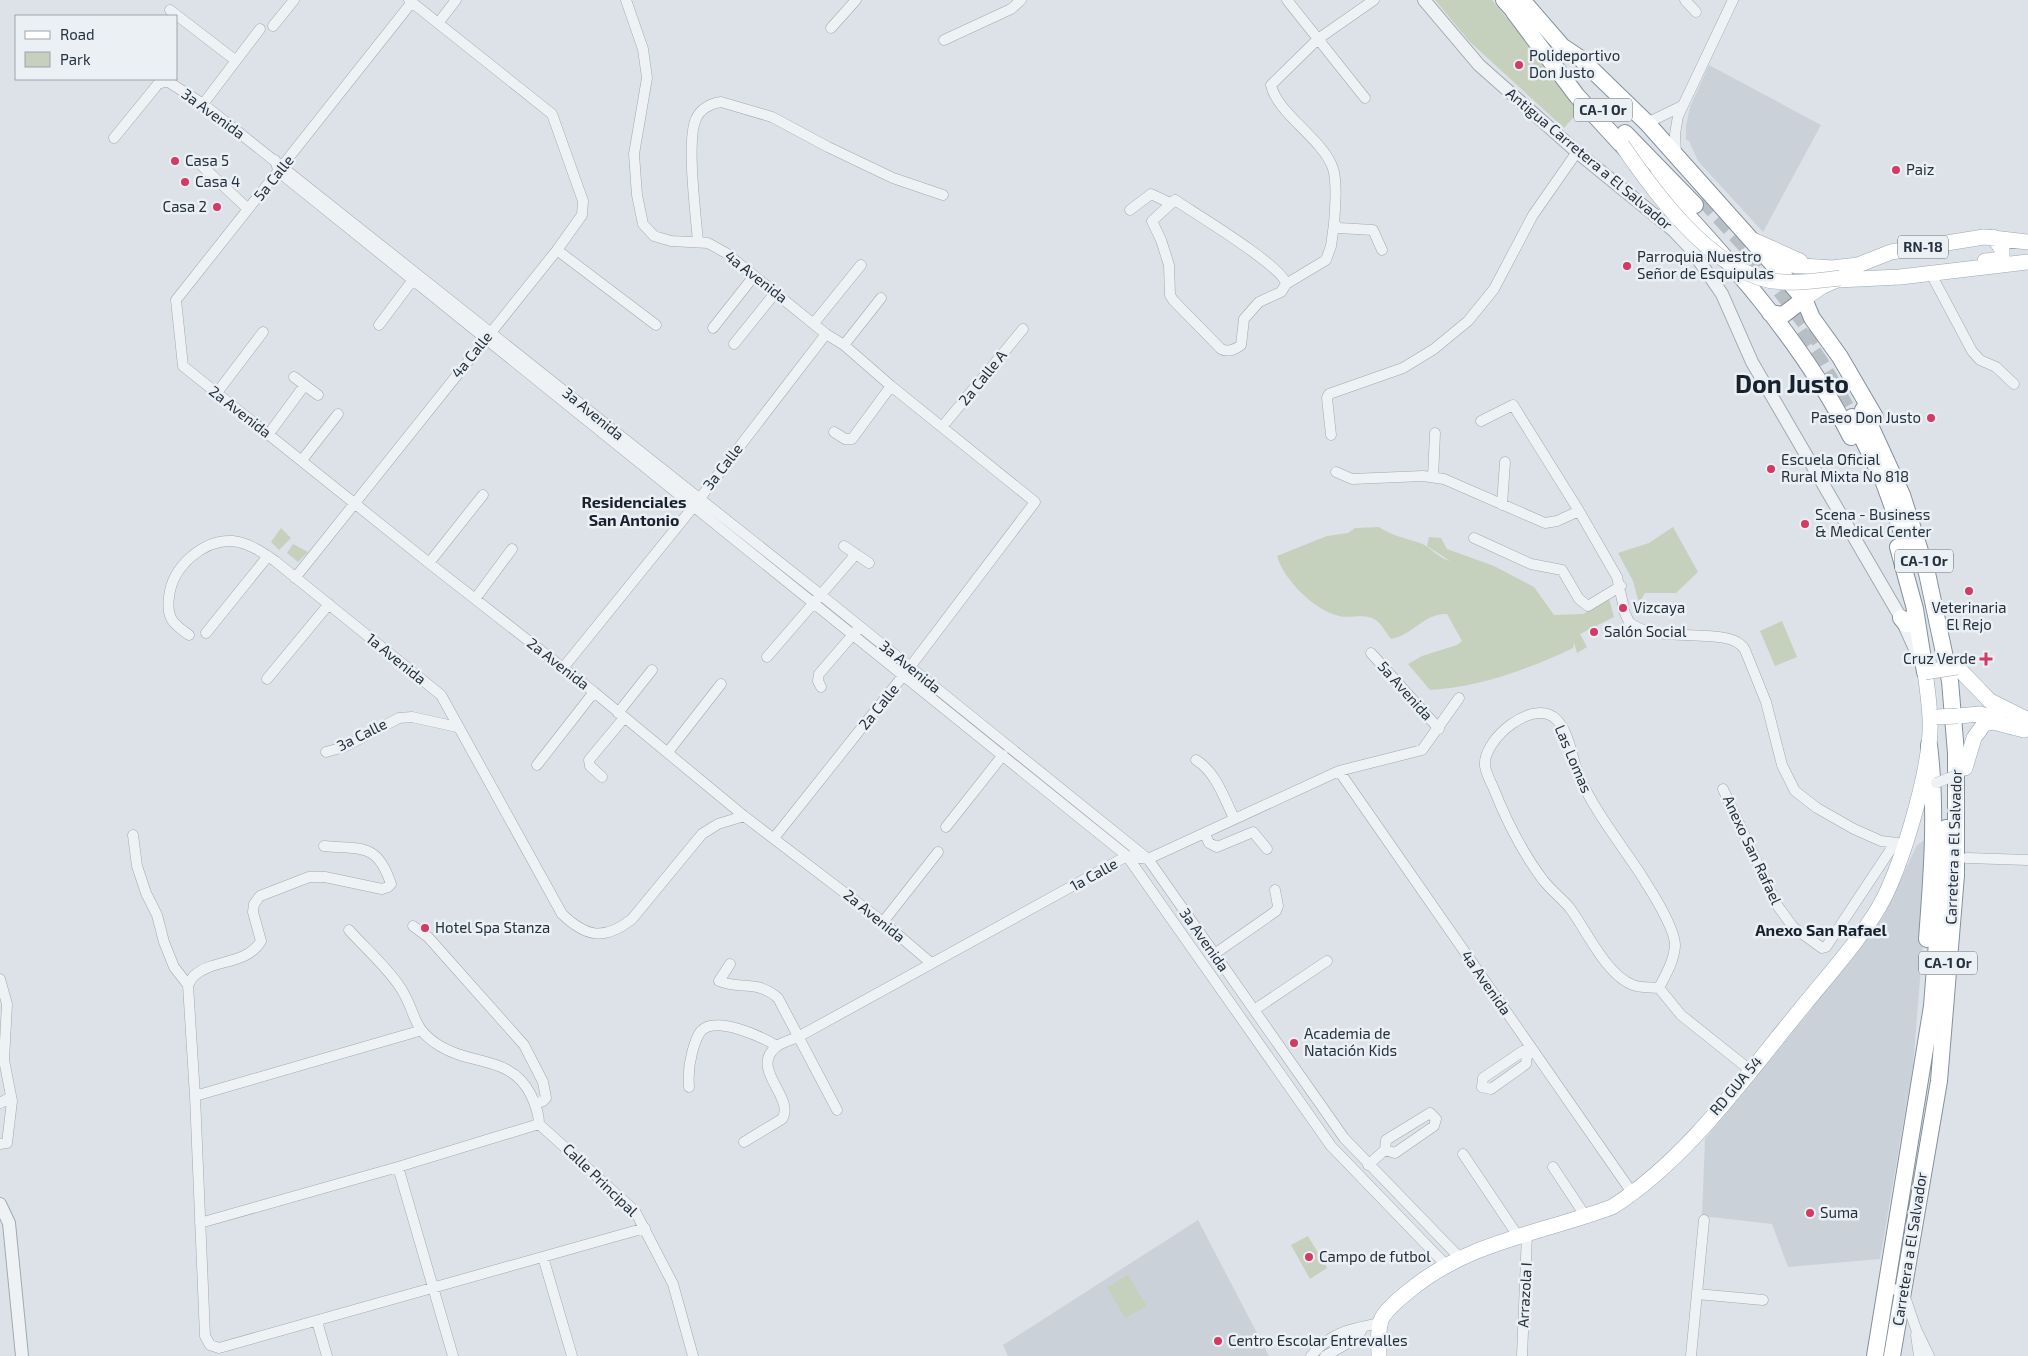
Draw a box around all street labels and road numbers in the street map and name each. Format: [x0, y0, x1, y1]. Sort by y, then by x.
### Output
street label: Antigua Carretera a El Salvador [1503, 83, 1676, 233]
street label: 3a Avenida [178, 84, 249, 142]
road number: CA-1 Or [1574, 98, 1632, 122]
street label: 5a Calle [249, 151, 297, 204]
road number: RN-18 [1898, 236, 1948, 258]
street label: 4a Avenida [722, 246, 792, 306]
street label: 4a Calle [447, 328, 495, 381]
street label: 2a Calle A [954, 346, 1010, 409]
street label: 2a Avenida [206, 381, 275, 441]
street label: 3a Avenida [559, 383, 628, 443]
street label: 3a Calle [699, 440, 746, 493]
road number: CA-1 Or [1895, 550, 1953, 572]
street label: 1a Avenida [363, 629, 430, 688]
street label: 2a Avenida [524, 633, 593, 693]
street label: 3a Avenida [876, 636, 945, 696]
street label: 5a Avenida [1374, 657, 1437, 724]
street label: 2a Calle [854, 680, 902, 733]
street label: 3a Calle [334, 714, 390, 754]
street label: Las Lomas [1552, 722, 1596, 795]
street label: Carretera a El Salvador [1941, 769, 1965, 925]
street label: Anexo San Rafael [1720, 792, 1786, 908]
street label: 1a Calle [1067, 854, 1120, 894]
street label: 2a Avenida [840, 885, 909, 945]
street label: 3a Avenida [1176, 904, 1233, 975]
street label: 4a Avenida [1458, 947, 1516, 1018]
road number: CA-1 Or [1919, 951, 1977, 974]
street label: RD GUA 54 [1705, 1052, 1765, 1119]
street label: Calle Principal [560, 1139, 642, 1220]
street label: Carretera a El Salvador [1888, 1171, 1930, 1327]
street label: Arrazola I [1513, 1262, 1535, 1328]

